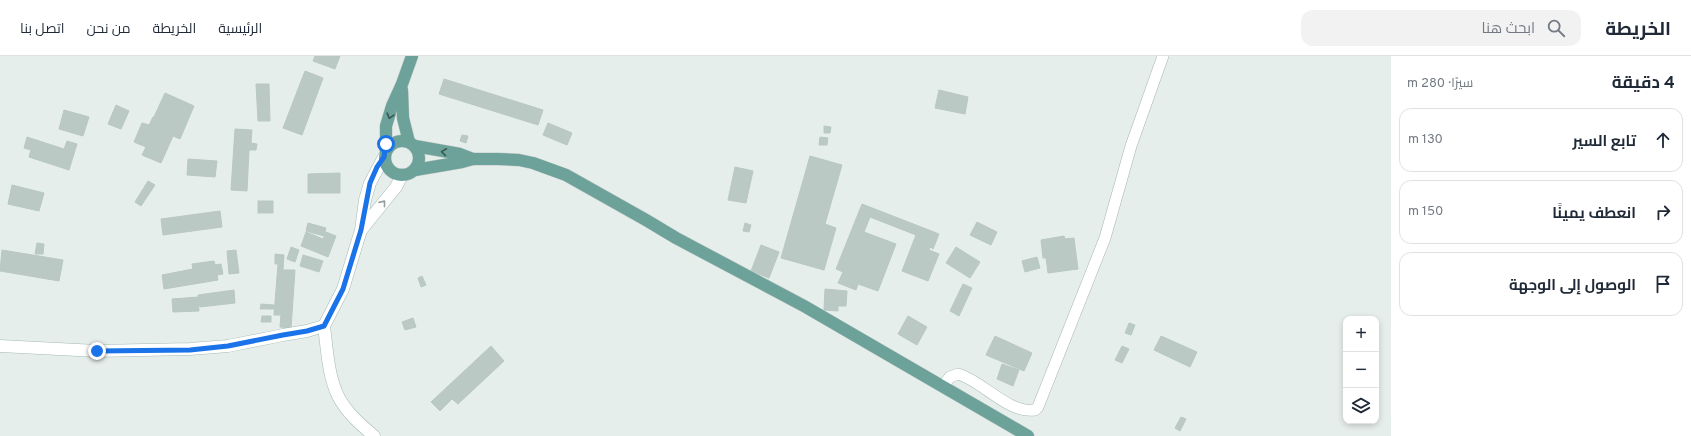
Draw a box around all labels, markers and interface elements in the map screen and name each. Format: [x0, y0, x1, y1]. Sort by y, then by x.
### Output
search box [1301, 10, 1581, 46]
icon: search [1545, 17, 1567, 39]
text: الخريطة [1605, 18, 1671, 42]
text: ابحث هنا [1482, 20, 1535, 39]
text: اتصل بنا [20, 21, 65, 38]
text: من نحن [87, 21, 131, 38]
text: الخريطة [153, 21, 196, 38]
text: الرئيسية [218, 21, 262, 38]
text: 4 دقيقة [1612, 73, 1675, 95]
text: سيرًا · 280 m [1407, 76, 1473, 92]
one-way arrow [386, 112, 395, 119]
icon: ahead [1652, 129, 1674, 151]
text: 130 m [1408, 132, 1443, 148]
text: تابع السير [1573, 133, 1636, 152]
route start [377, 135, 395, 153]
one-way arrow [441, 148, 447, 157]
one-way arrow [378, 201, 385, 208]
icon: right [1652, 201, 1674, 223]
text: 150 m [1408, 204, 1443, 220]
text: انعطف يمينًا [1552, 205, 1636, 224]
icon: arrive [1652, 273, 1674, 295]
text: الوصول إلى الوجهة [1509, 277, 1636, 296]
map controls [1343, 316, 1379, 424]
button: + [1343, 316, 1379, 352]
route end [88, 342, 106, 360]
button: − [1343, 352, 1379, 388]
button: layers [1343, 388, 1379, 424]

